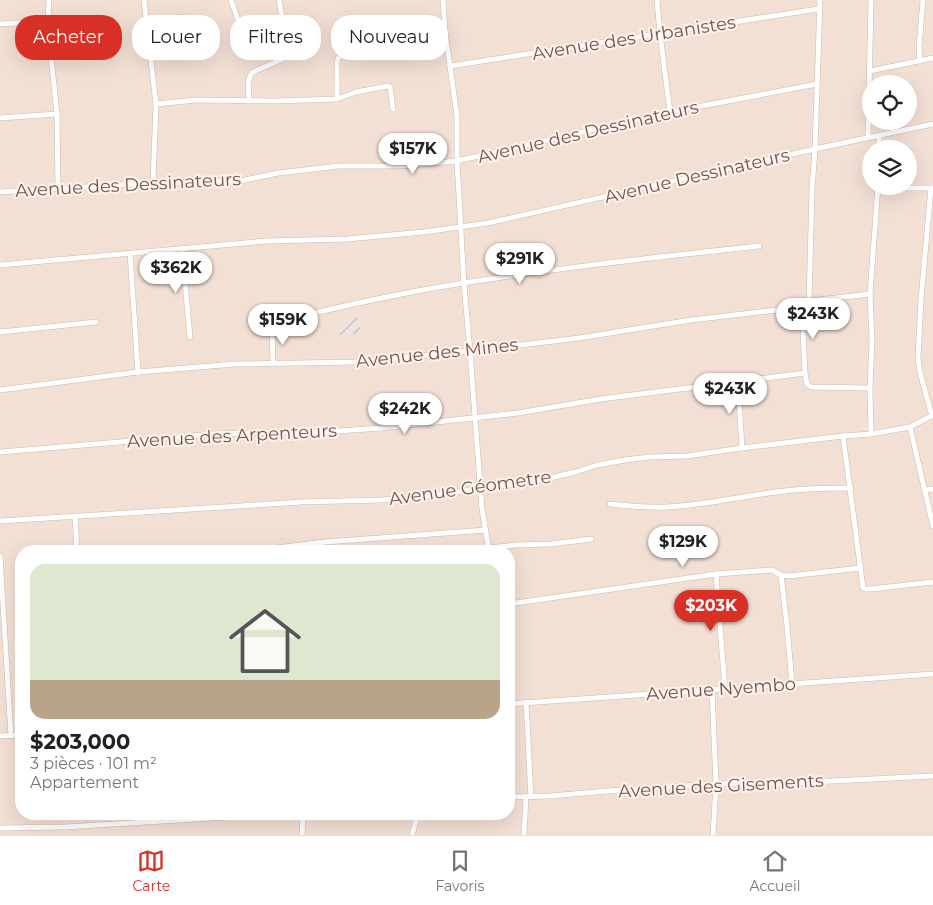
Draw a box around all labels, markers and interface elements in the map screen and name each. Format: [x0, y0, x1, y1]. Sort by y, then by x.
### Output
street label: Avenue des Urbanistes [531, 11, 738, 65]
chip: Acheter [15, 15, 122, 60]
chip: Louer [132, 15, 220, 60]
chip: Filtres [230, 15, 321, 60]
chip: Nouveau [331, 15, 448, 60]
map controls [862, 75, 917, 195]
button: locate [862, 75, 917, 130]
street label: Avenue des Dessinateurs [475, 96, 701, 168]
pin: $157K [378, 132, 448, 175]
text: $157K [389, 139, 437, 158]
button: layers [862, 140, 917, 195]
street label: Avenue Dessinateurs [602, 144, 792, 208]
street label: Avenue des Dessinateurs [15, 168, 242, 202]
pin: $291K [485, 242, 555, 285]
text: $291K [496, 249, 544, 268]
pin: $362K [141, 252, 211, 294]
text: $362K [150, 258, 202, 277]
pin: $243K [778, 298, 848, 340]
pin: $159K [248, 304, 318, 346]
text: $243K [787, 304, 839, 323]
text: $159K [259, 310, 307, 329]
street label: Avenue des Mines [355, 334, 519, 372]
pin: $243K [695, 372, 765, 415]
text: $243K [704, 379, 756, 398]
pin: $242K [370, 392, 440, 435]
text: $242K [379, 399, 431, 418]
street label: Avenue des Arpenteurs [126, 419, 338, 452]
street label: Avenue Géometre [387, 466, 553, 510]
pin: $129K [648, 526, 718, 568]
text: $129K [659, 532, 707, 551]
pin: $203K [676, 590, 746, 632]
icon: home [220, 596, 310, 686]
text: $203K [685, 596, 737, 615]
street label: Avenue Nyembo [645, 673, 797, 705]
text: $203,000 [30, 729, 130, 754]
text: 3 pièces · 101 m² [30, 754, 157, 773]
street label: Avenue des Gisements [618, 770, 825, 802]
text: Appartement [30, 773, 139, 792]
tab: Carte [133, 847, 170, 895]
tab: Favoris [435, 847, 484, 895]
tab: Accueil [749, 847, 800, 895]

